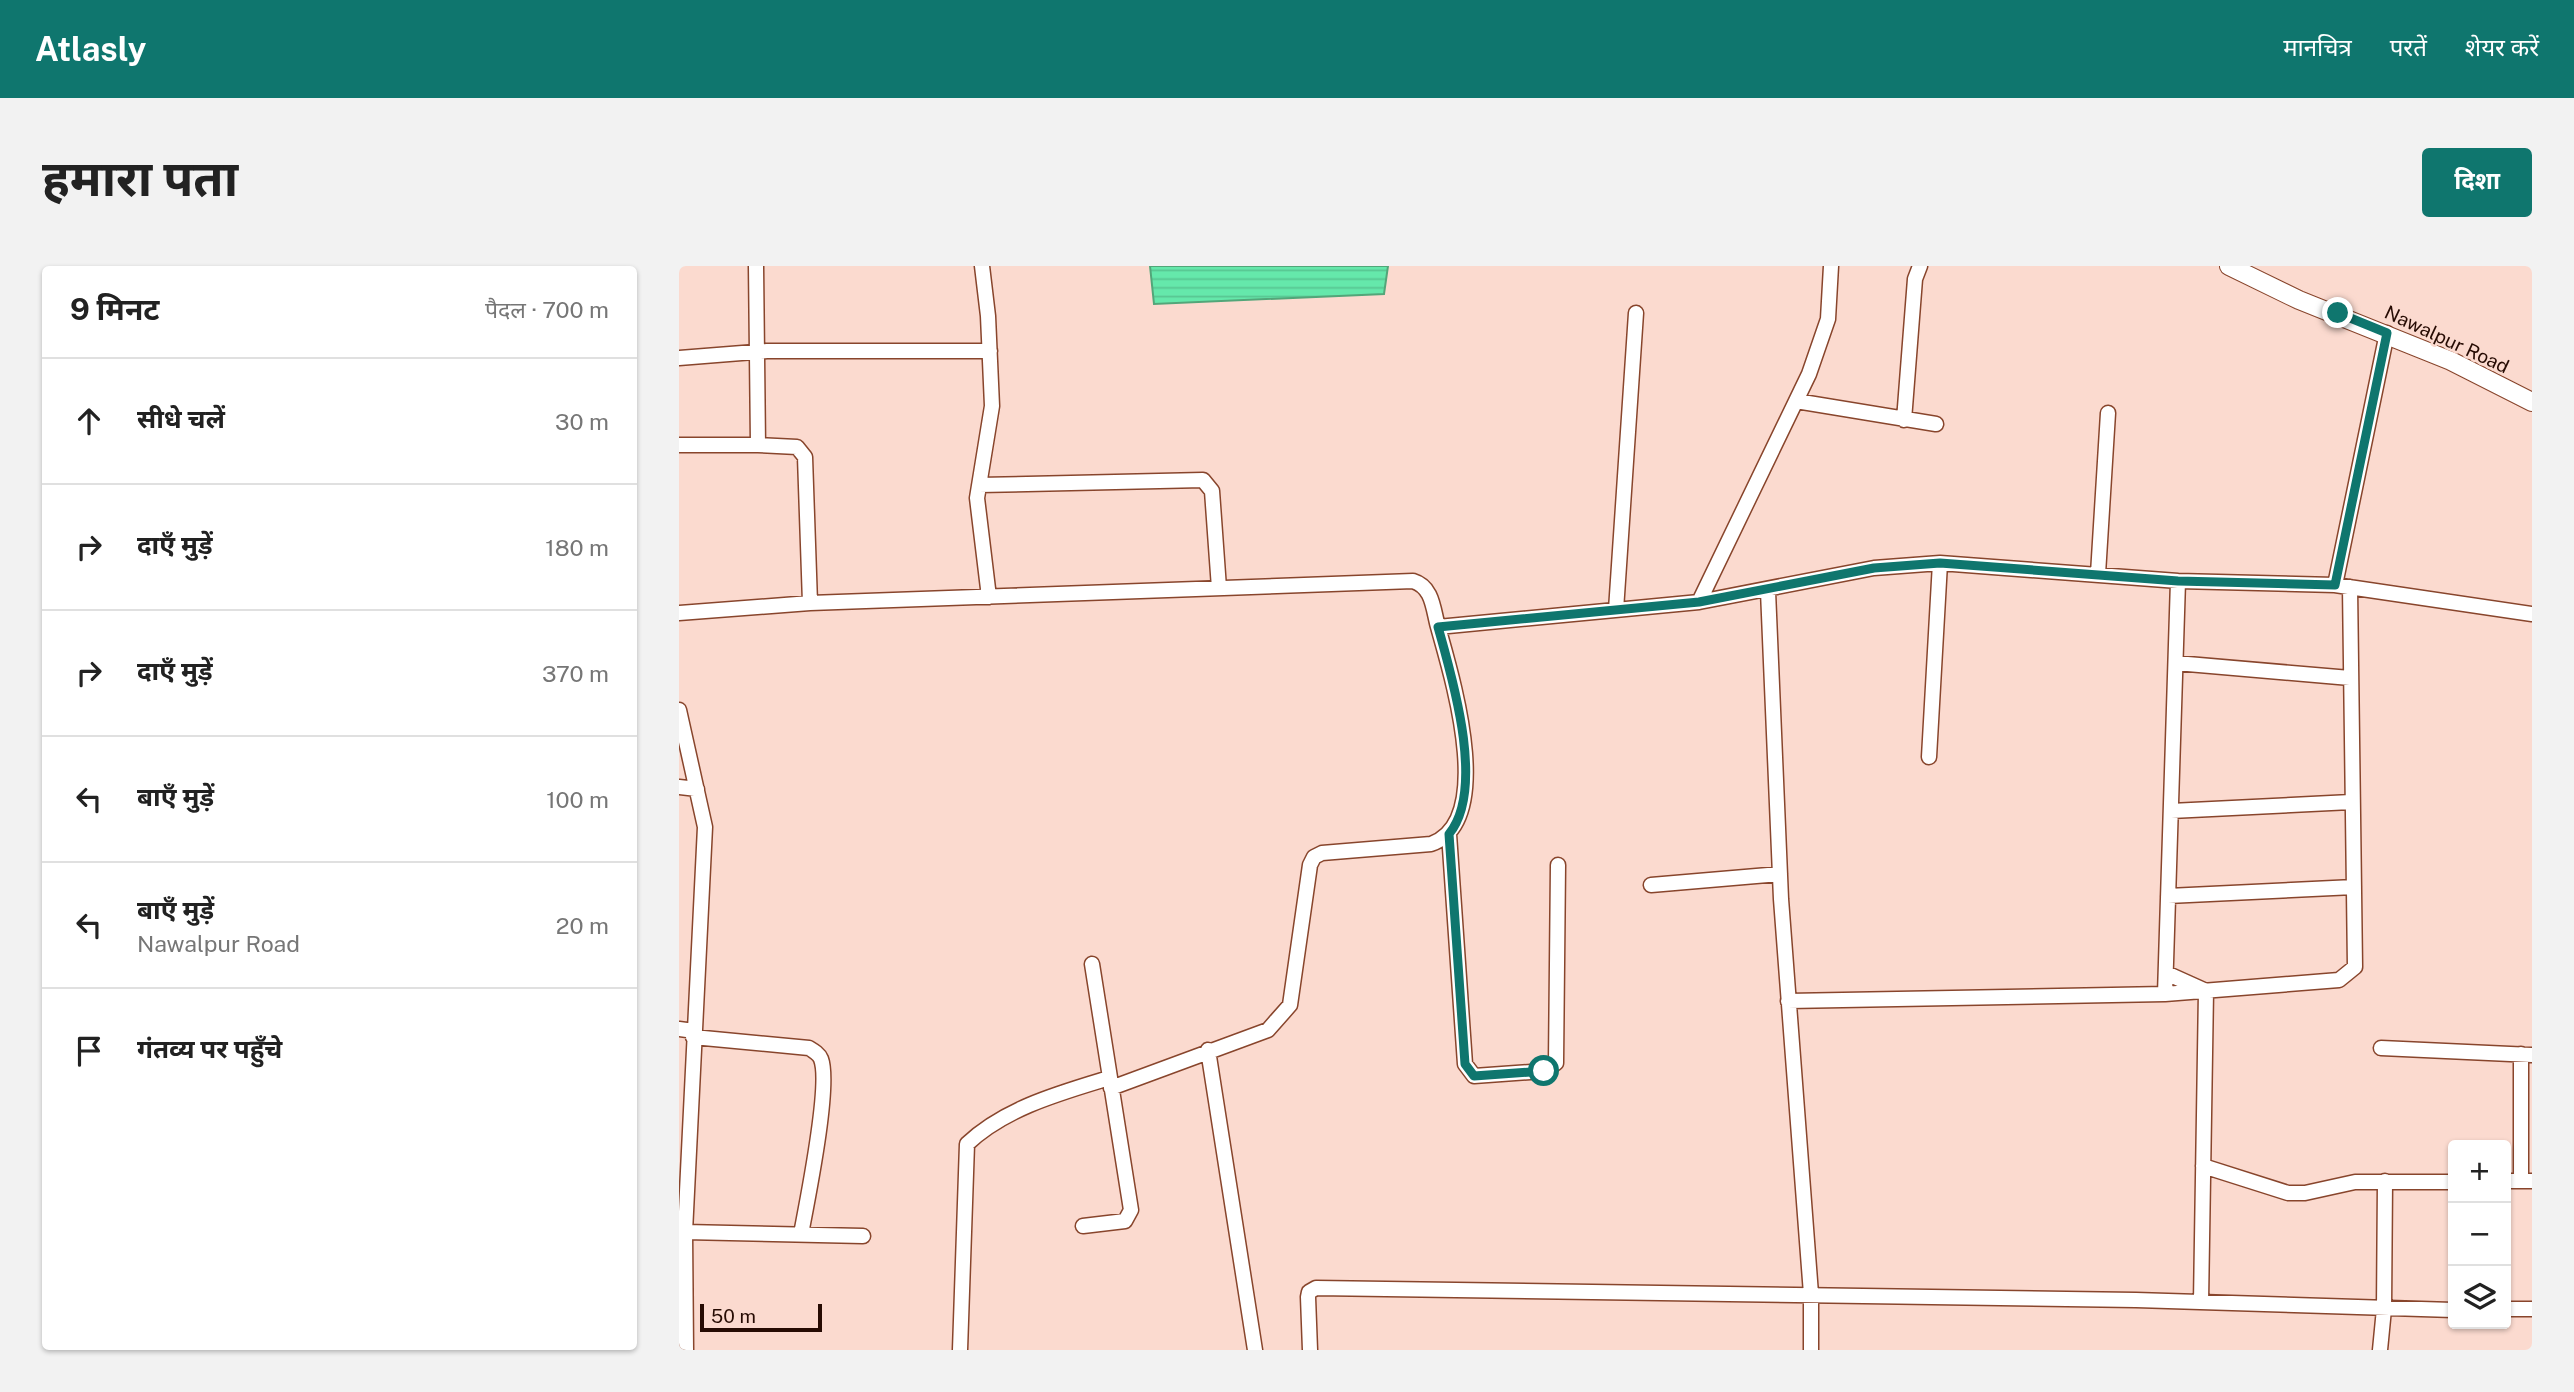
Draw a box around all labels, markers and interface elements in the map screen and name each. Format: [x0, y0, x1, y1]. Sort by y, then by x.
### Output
text: Atlasly [35, 30, 146, 68]
text: मानचित्र [2283, 33, 2352, 61]
text: परतें [2390, 33, 2427, 61]
text: शेयर करें [2465, 33, 2539, 61]
button: दिशा [2422, 148, 2532, 217]
text: हमारा पता [42, 149, 238, 207]
text: 9 मिनट [70, 291, 160, 327]
text: पैदल · 700 m [485, 296, 609, 323]
route end [2322, 297, 2353, 328]
street label: Nawalpur Road [2381, 301, 2513, 377]
icon: ahead [70, 402, 108, 440]
text: सीधे चलें [137, 403, 225, 434]
text: 30 m [555, 408, 609, 435]
icon: right [70, 528, 108, 566]
text: दाएँ मुड़ें [137, 529, 213, 560]
text: 180 m [545, 534, 609, 561]
icon: right [70, 654, 108, 692]
text: दाएँ मुड़ें [137, 655, 213, 686]
text: 370 m [542, 660, 609, 687]
icon: left [70, 780, 108, 818]
text: बाएँ मुड़ें [137, 781, 214, 812]
text: 100 m [546, 786, 609, 813]
text: बाएँ मुड़ें [137, 894, 214, 925]
icon: left [70, 906, 108, 944]
text: 20 m [556, 912, 609, 939]
text: Nawalpur Road [137, 930, 300, 957]
icon: arrive [70, 1032, 108, 1070]
text: गंतव्य पर पहुँचे [137, 1033, 282, 1064]
route start [1528, 1055, 1559, 1086]
map controls [2448, 1140, 2511, 1329]
button: + [2448, 1140, 2511, 1203]
button: − [2448, 1203, 2511, 1266]
button: layers [2448, 1266, 2511, 1329]
scale bar [700, 1301, 823, 1333]
text: 50 m [711, 1305, 756, 1327]

